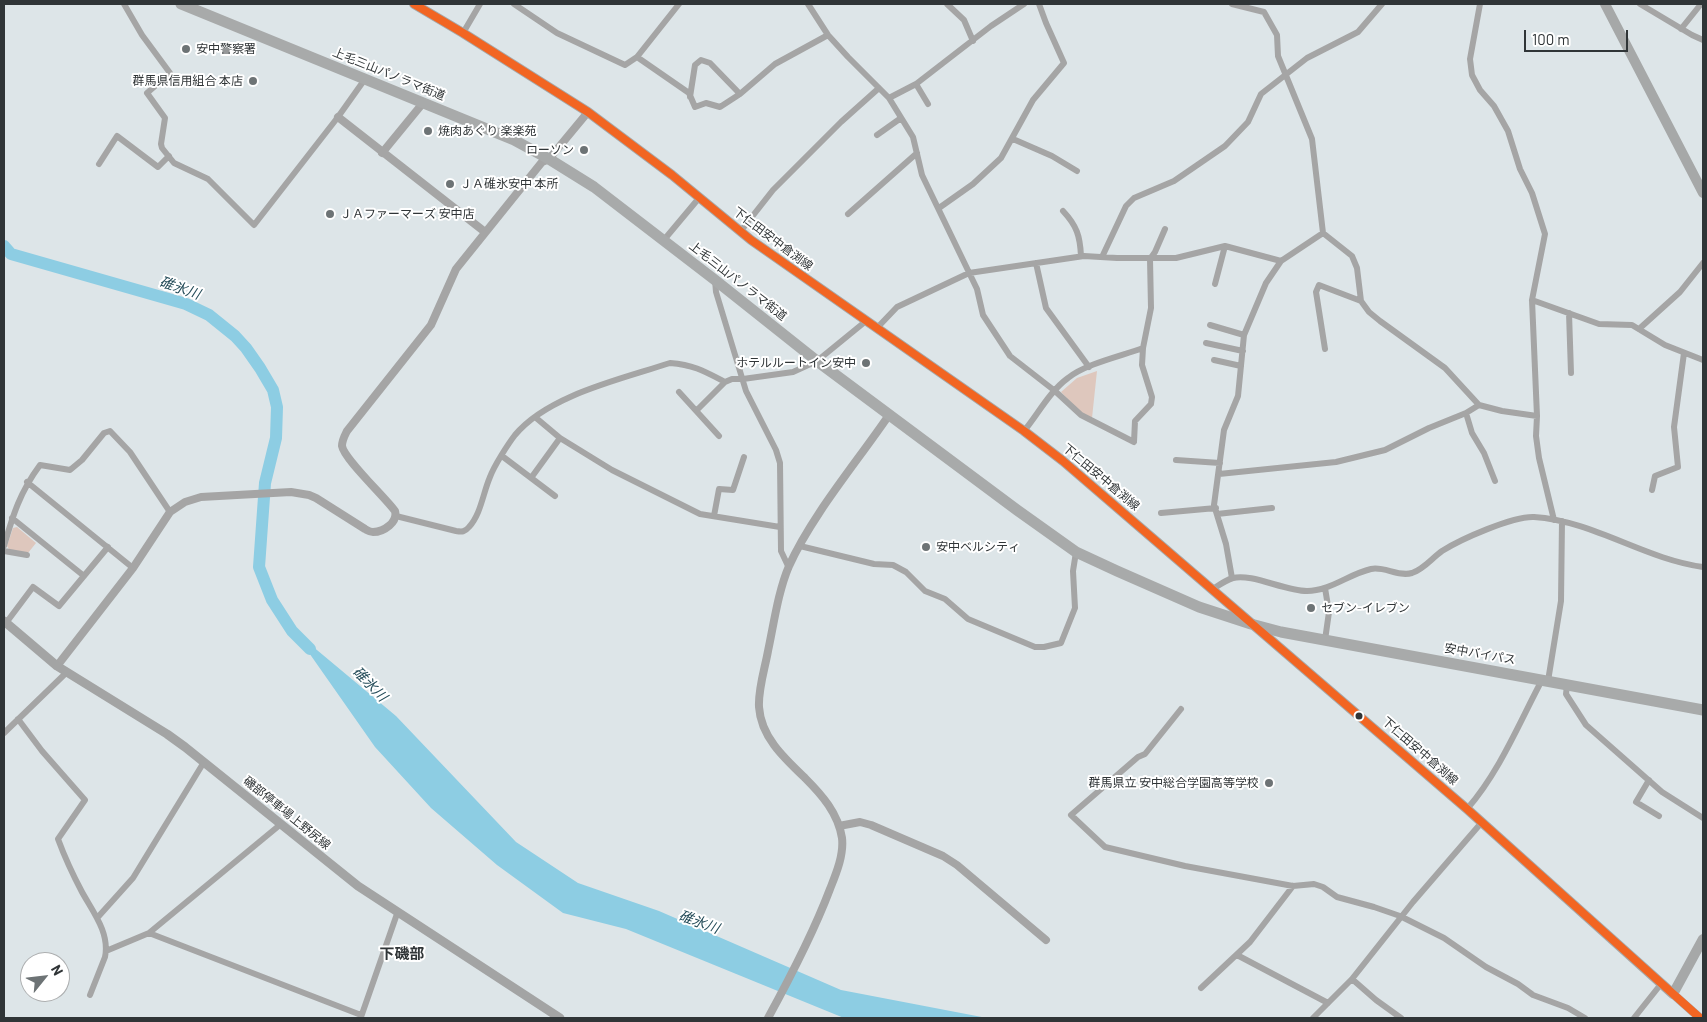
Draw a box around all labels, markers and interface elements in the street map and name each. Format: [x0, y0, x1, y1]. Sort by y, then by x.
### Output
scale bar [1527, 20, 1631, 52]
text: 100 m [1532, 30, 1570, 48]
place label: 安中警察署 [196, 42, 256, 56]
marker: 安中警察署 [180, 43, 192, 55]
street label: 上毛三山パノラマ街道 [331, 45, 447, 103]
place label: 群馬県信用組合 本店 [133, 74, 243, 88]
marker: 群馬県信用組合 本店 [247, 75, 259, 87]
place label: 焼肉あぐり 楽楽苑 [438, 124, 536, 138]
marker: 焼肉あぐり 楽楽苑 [422, 125, 434, 137]
place label: ローソン [526, 143, 574, 157]
marker: ローソン [578, 144, 590, 156]
place label: ＪＡ碓氷安中 本所 [460, 177, 558, 191]
marker: ＪＡ碓氷安中 本所 [444, 178, 456, 190]
street label: 下仁田安中倉渕線 [730, 204, 816, 274]
place label: ＪＡファーマーズ 安中店 [340, 207, 474, 221]
marker: ＪＡファーマーズ 安中店 [324, 208, 336, 220]
street label: 上毛三山パノラマ街道 [686, 238, 790, 324]
water label: 碓氷川 [157, 273, 203, 303]
place label: ホテルルートイン安中 [736, 356, 856, 370]
marker: ホテルルートイン安中 [860, 357, 872, 369]
street label: 下仁田安中倉渕線 [1060, 441, 1142, 513]
place label: 安中ベルシティ [936, 540, 1020, 554]
marker: 安中ベルシティ [920, 541, 932, 553]
place label: セブン-イレブン [1321, 601, 1410, 615]
marker: セブン-イレブン [1305, 602, 1317, 614]
street label: 安中バイパス [1443, 641, 1517, 667]
water label: 碓氷川 [349, 663, 391, 705]
unlabelled marker [1354, 711, 1364, 721]
street label: 下仁田安中倉渕線 [1379, 714, 1461, 788]
street label: 磯部停車場上野尻線 [241, 773, 333, 853]
place label: 群馬県立 安中総合学園高等学校 [1089, 776, 1259, 790]
marker: 群馬県立 安中総合学園高等学校 [1263, 777, 1275, 789]
water label: 碓氷川 [676, 907, 722, 937]
district label: 下磯部 [380, 945, 424, 963]
north arrow [20, 952, 70, 1002]
text: N [48, 962, 67, 978]

